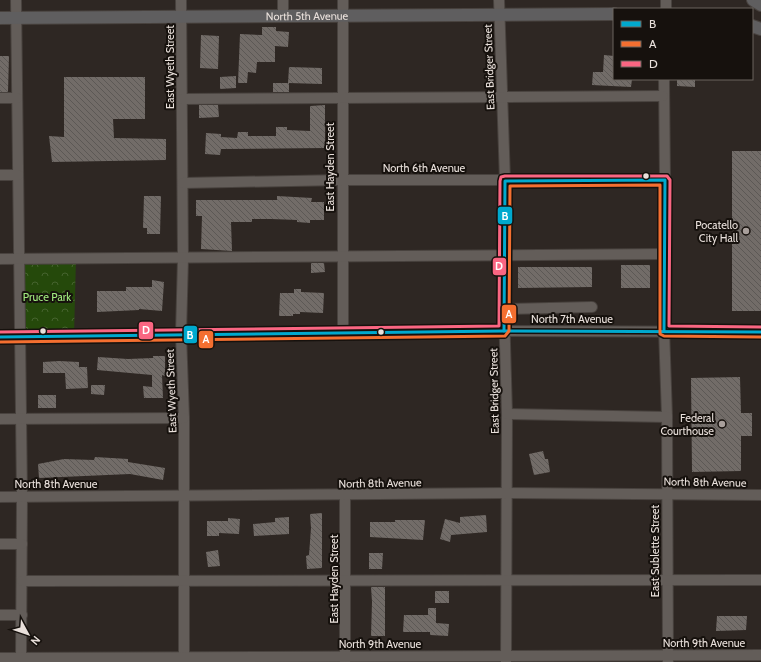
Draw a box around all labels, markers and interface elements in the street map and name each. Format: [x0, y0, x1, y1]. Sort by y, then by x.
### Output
legend [613, 8, 753, 80]
street label: North 5th Avenue [266, 9, 349, 23]
text: B [649, 16, 656, 31]
street label: East Bridger Street [480, 24, 497, 110]
street label: East Wyeth Street [163, 25, 177, 109]
text: A [649, 36, 657, 51]
text: D [649, 56, 658, 71]
street label: East Hayden Street [323, 122, 337, 211]
street label: North 6th Avenue [383, 161, 466, 175]
unlabelled marker [641, 171, 651, 181]
line badge: B [497, 206, 513, 225]
text: B [502, 209, 509, 223]
place label: Pocatello City Hall [695, 218, 738, 245]
marker: Pocatello City Hall [741, 226, 751, 236]
line badge: D [492, 257, 507, 276]
text: D [495, 259, 503, 273]
park label: Pruce Park [23, 290, 71, 304]
line badge: A [501, 304, 517, 324]
text: A [506, 307, 513, 321]
street label: North 7th Avenue [531, 312, 613, 326]
line badge: D [138, 321, 154, 340]
text: D [142, 323, 150, 337]
line badge: B [183, 325, 198, 344]
unlabelled marker [38, 326, 48, 336]
unlabelled marker [376, 327, 386, 337]
text: B [187, 328, 194, 342]
line badge: A [198, 330, 214, 349]
text: A [203, 332, 210, 346]
street label: East Bridger Street [486, 348, 502, 434]
street label: East Wyeth Street [163, 349, 179, 433]
place label: Federal Courthouse [660, 411, 714, 438]
marker: Federal Courthouse [717, 419, 727, 429]
street label: North 8th Avenue [663, 474, 747, 490]
street label: North 8th Avenue [338, 475, 422, 491]
street label: North 8th Avenue [15, 477, 98, 491]
street label: East Sublette Street [648, 505, 662, 597]
street label: East Hayden Street [327, 534, 341, 623]
north arrow [8, 614, 48, 654]
text: N [28, 633, 44, 648]
street label: North 9th Avenue [663, 636, 746, 650]
street label: North 9th Avenue [339, 637, 422, 651]

